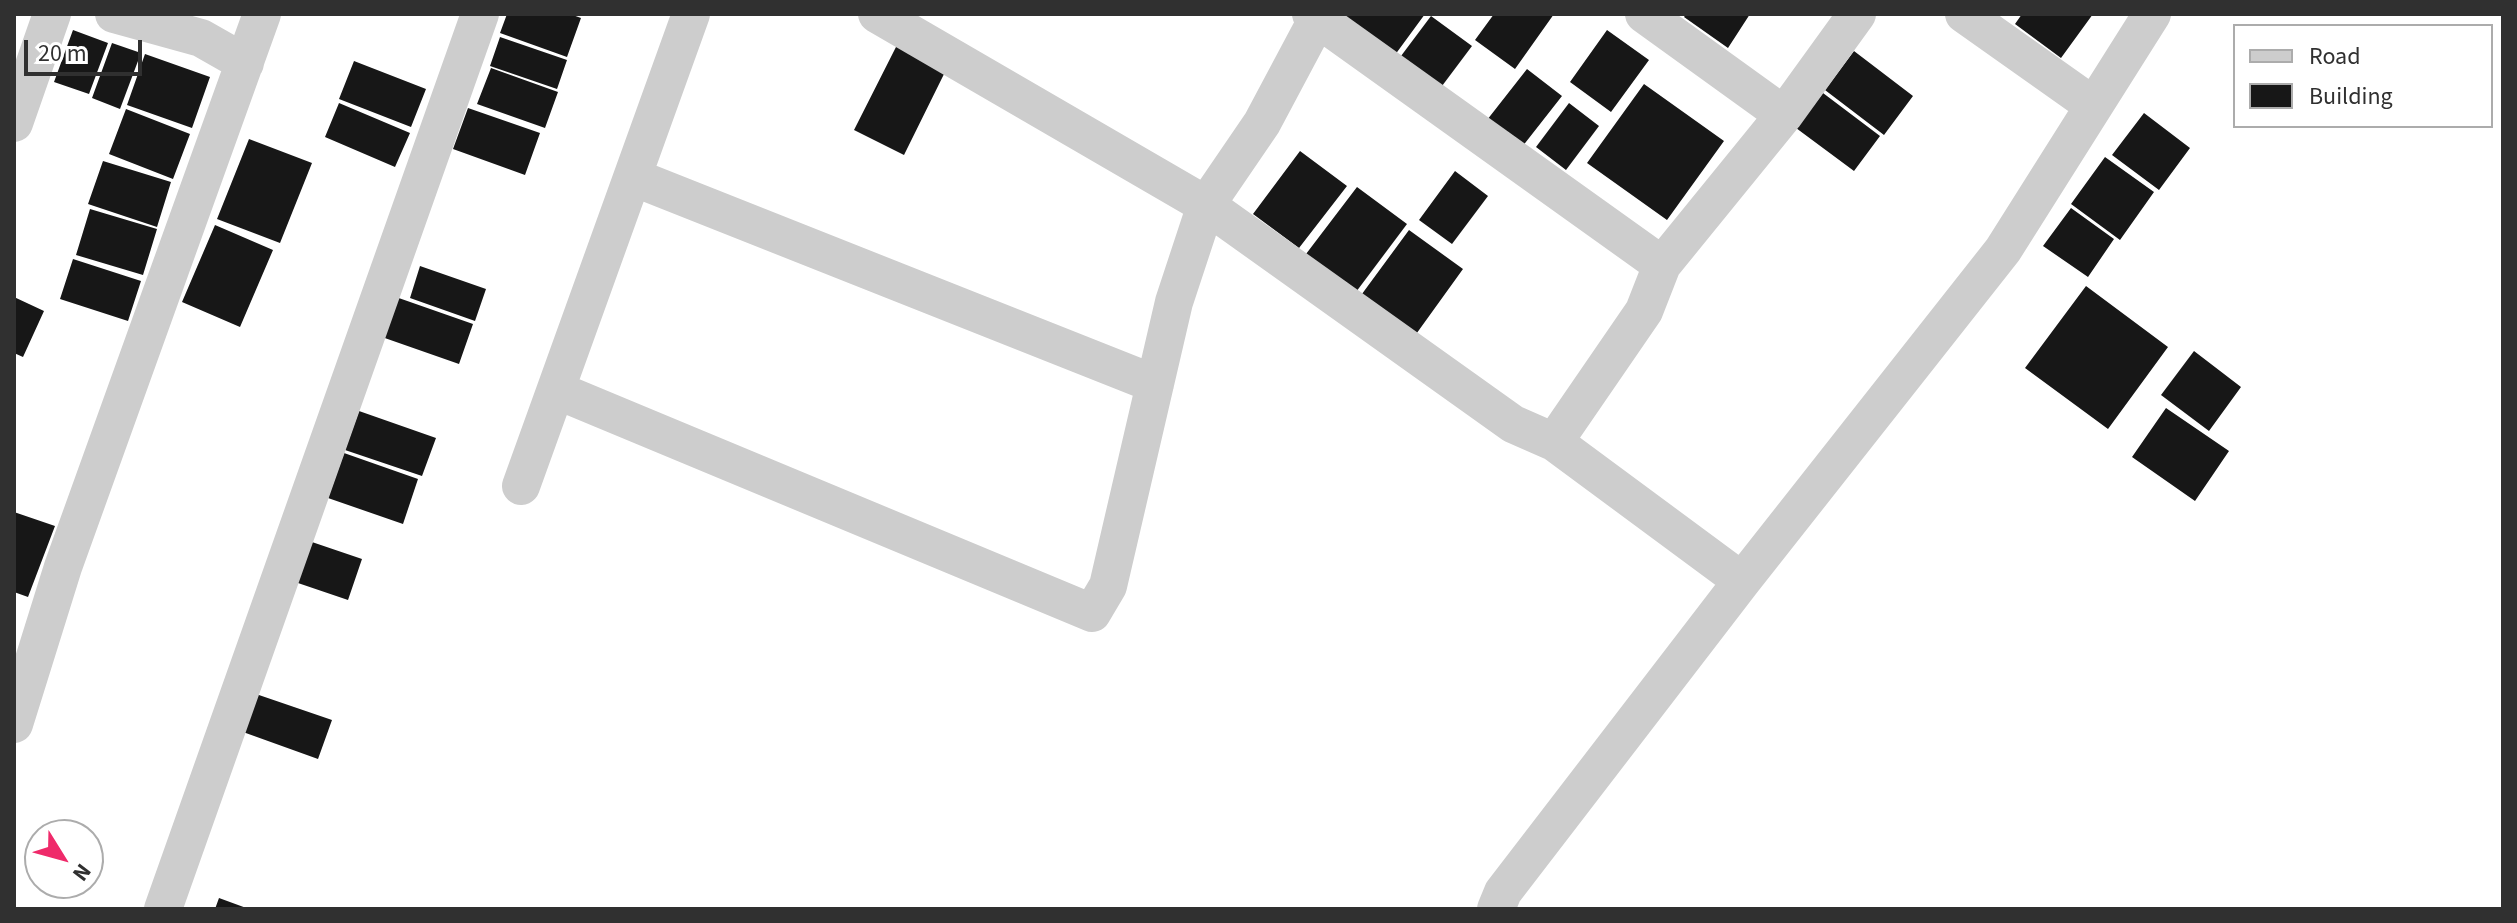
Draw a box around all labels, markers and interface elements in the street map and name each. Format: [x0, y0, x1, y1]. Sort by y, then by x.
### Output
scale bar [28, 24, 146, 74]
legend [2233, 24, 2493, 128]
text: 20 m [38, 36, 87, 71]
text: Road [2309, 39, 2361, 74]
text: Building [2309, 79, 2393, 114]
north arrow [24, 819, 104, 899]
text: N [64, 857, 99, 888]

